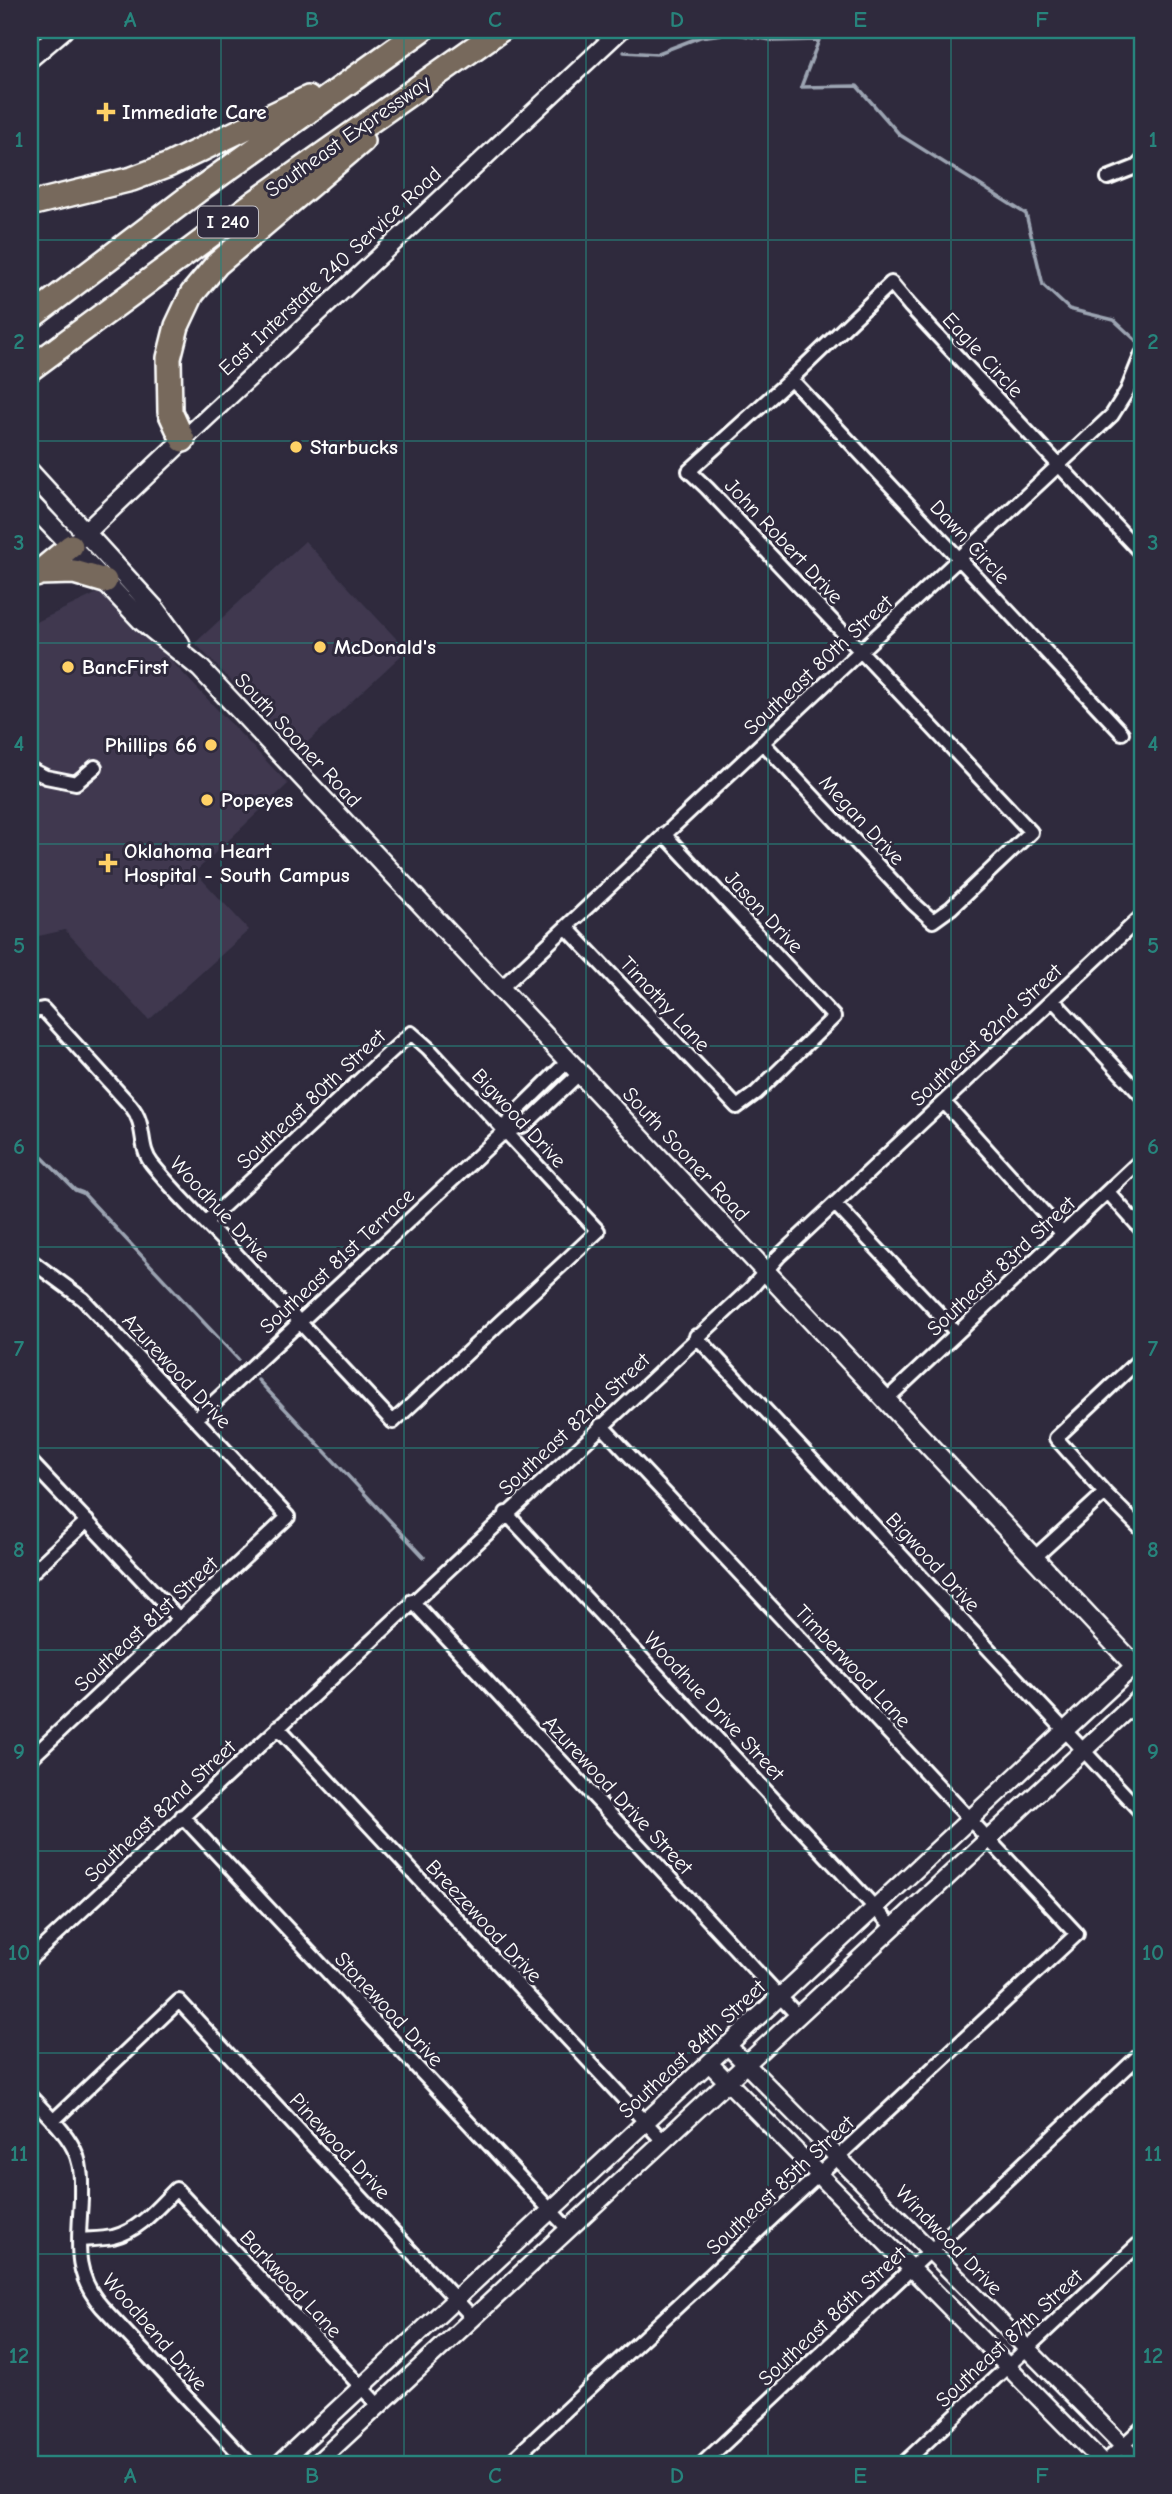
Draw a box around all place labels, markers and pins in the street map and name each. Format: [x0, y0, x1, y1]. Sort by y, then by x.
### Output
place label: Immediate Care [122, 100, 267, 124]
marker: Immediate Care [96, 102, 116, 122]
place label: Starbucks [310, 435, 398, 459]
marker: Starbucks [288, 439, 304, 455]
place label: McDonald's [334, 635, 436, 659]
marker: McDonald's [312, 639, 328, 655]
place label: BancFirst [82, 655, 169, 679]
marker: BancFirst [60, 659, 76, 675]
place label: Phillips 66 [105, 733, 197, 757]
marker: Phillips 66 [203, 737, 219, 753]
place label: Popeyes [221, 788, 293, 812]
marker: Popeyes [199, 792, 215, 808]
place label: Oklahoma Heart Hospital - South Campus [124, 839, 350, 887]
marker: Oklahoma Heart Hospital - South Campus [98, 853, 118, 873]

